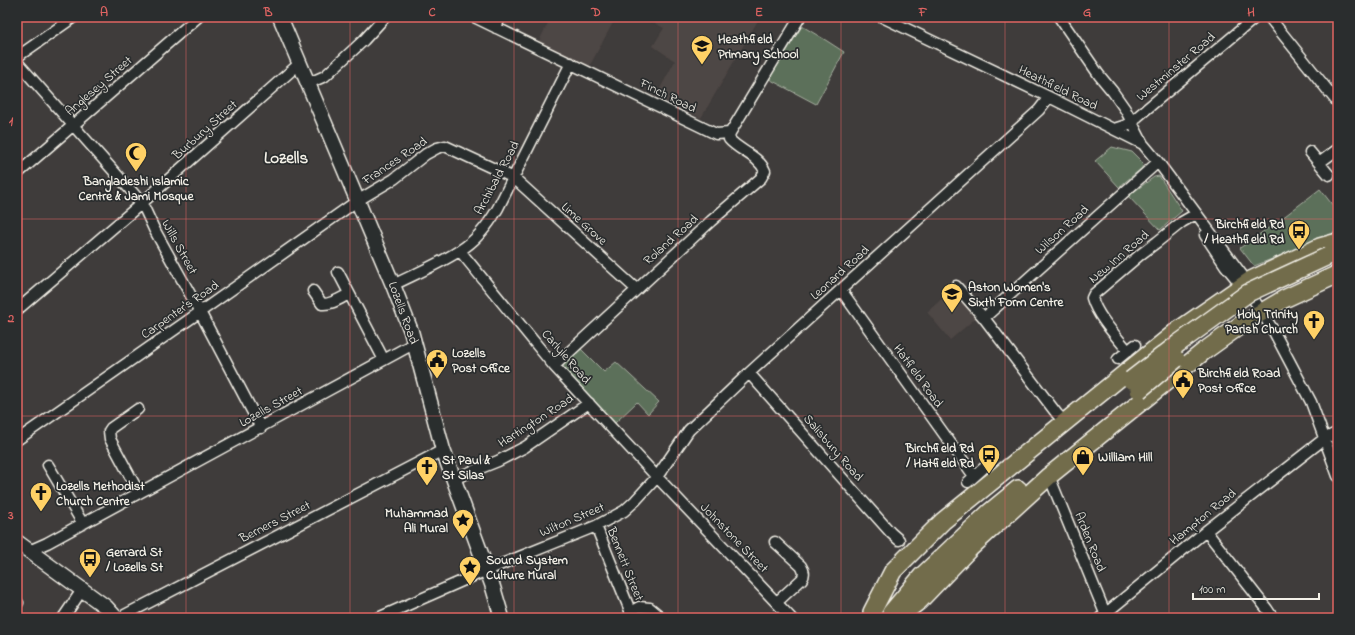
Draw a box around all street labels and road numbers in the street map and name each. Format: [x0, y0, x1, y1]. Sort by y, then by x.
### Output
street label: Westminster Road [1132, 28, 1220, 106]
street label: Anglesey Street [61, 51, 138, 121]
street label: Heathfield Road [1015, 61, 1102, 116]
street label: Finch Road [636, 74, 700, 118]
street label: Burbury Street [168, 95, 243, 166]
street label: Frances Road [358, 132, 432, 190]
street label: Archibald Road [470, 137, 525, 218]
street label: Lime Grove [557, 198, 611, 250]
street label: Wilson Road [1031, 200, 1094, 259]
street label: Roland Road [639, 210, 703, 270]
street label: Wills Street [156, 216, 202, 278]
street label: New Inn Road [1085, 226, 1154, 288]
street label: Leonard Road [806, 241, 874, 305]
street label: Carpenter's Road [137, 276, 223, 344]
street label: Lozells Road [383, 279, 423, 348]
street label: Carlyle Road [536, 325, 596, 390]
street label: Hatfield Road [889, 340, 948, 412]
street label: Lozells Street [236, 381, 307, 432]
street label: Hartington Road [494, 389, 579, 453]
street label: Salisbury Road [798, 410, 868, 487]
street label: Hampton Road [1166, 484, 1241, 550]
street label: Berners Street [235, 496, 314, 549]
street label: Wilton Street [537, 498, 608, 542]
street label: Johnstone Street [695, 499, 773, 578]
street label: Arden Road [1069, 509, 1111, 575]
street label: Bennett Street [601, 523, 649, 604]

